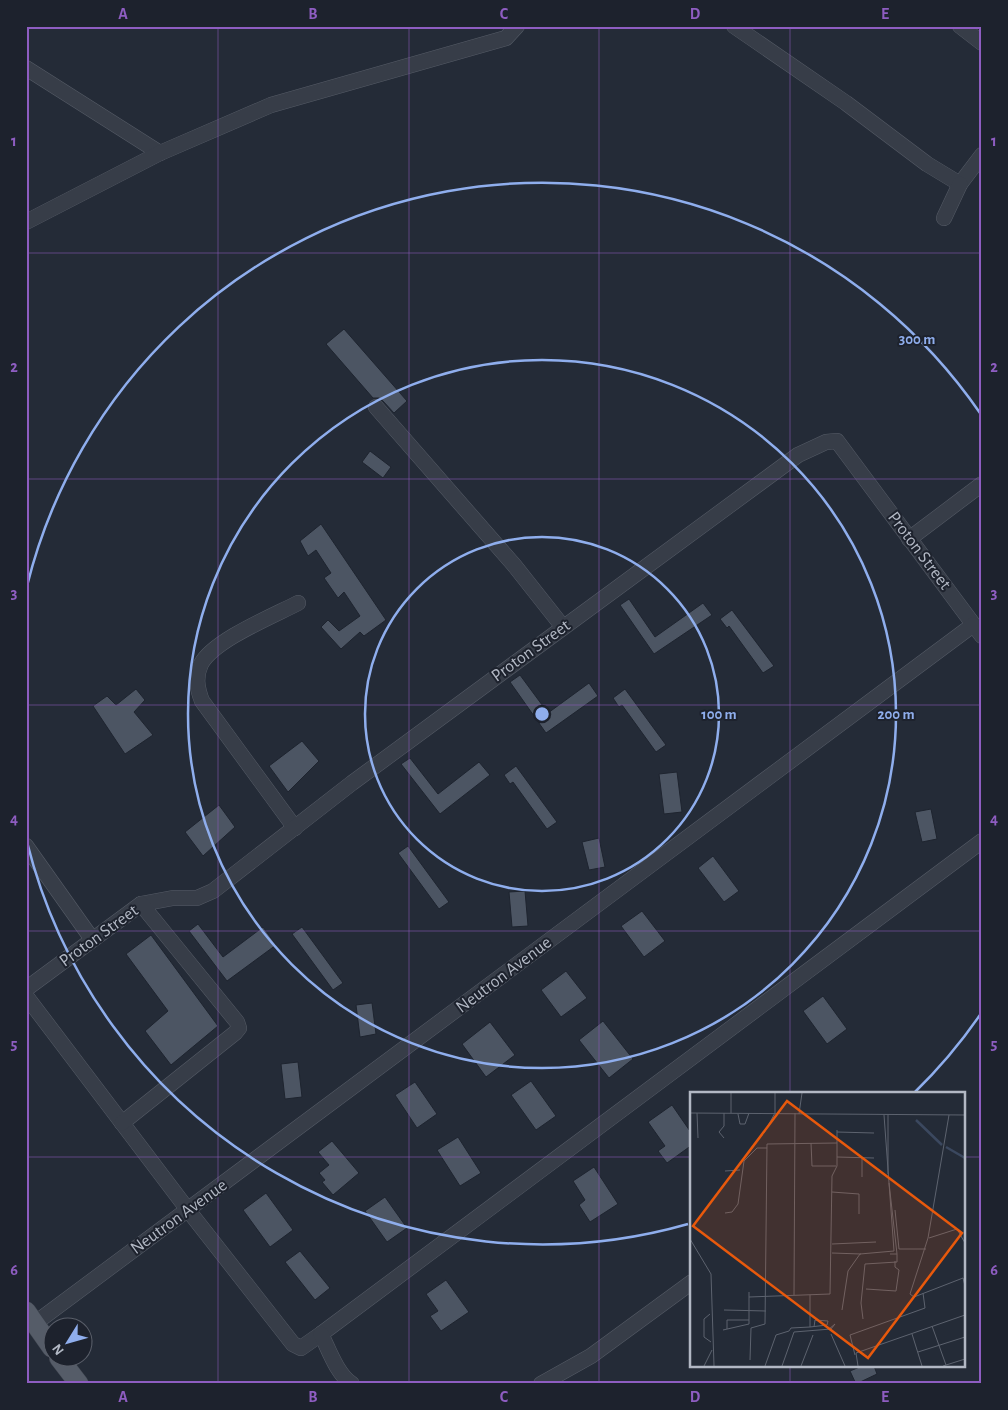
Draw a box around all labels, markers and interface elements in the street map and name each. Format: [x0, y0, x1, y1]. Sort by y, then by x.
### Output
text: A [118, 6, 128, 22]
text: B [308, 6, 318, 22]
text: C [500, 6, 509, 22]
text: D [690, 6, 701, 22]
text: E [881, 6, 889, 22]
text: 1 [11, 133, 17, 149]
text: 1 [991, 133, 997, 149]
text: 300 m [899, 332, 935, 347]
text: 2 [10, 359, 18, 375]
text: 2 [990, 359, 998, 375]
street label: Proton Street [884, 509, 954, 594]
text: 3 [11, 585, 18, 601]
text: 3 [991, 585, 998, 601]
street label: Proton Street [488, 616, 574, 685]
centre of rings [533, 705, 551, 723]
text: 100 m [701, 707, 737, 722]
text: 200 m [877, 707, 915, 722]
text: 4 [10, 811, 18, 827]
text: 4 [990, 811, 998, 827]
street label: Proton Street [56, 901, 142, 970]
street label: Neutron Avenue [453, 933, 555, 1017]
text: 5 [11, 1036, 18, 1052]
text: 5 [991, 1036, 998, 1052]
inset map [690, 1092, 966, 1368]
street label: Neutron Avenue [127, 1176, 231, 1258]
text: 6 [10, 1262, 18, 1278]
text: 6 [990, 1262, 998, 1278]
north arrow [42, 1318, 92, 1368]
text: N [50, 1341, 67, 1357]
text: A [118, 1389, 128, 1405]
text: B [308, 1389, 318, 1405]
text: C [500, 1389, 509, 1405]
text: D [690, 1389, 701, 1405]
text: E [881, 1389, 889, 1405]

